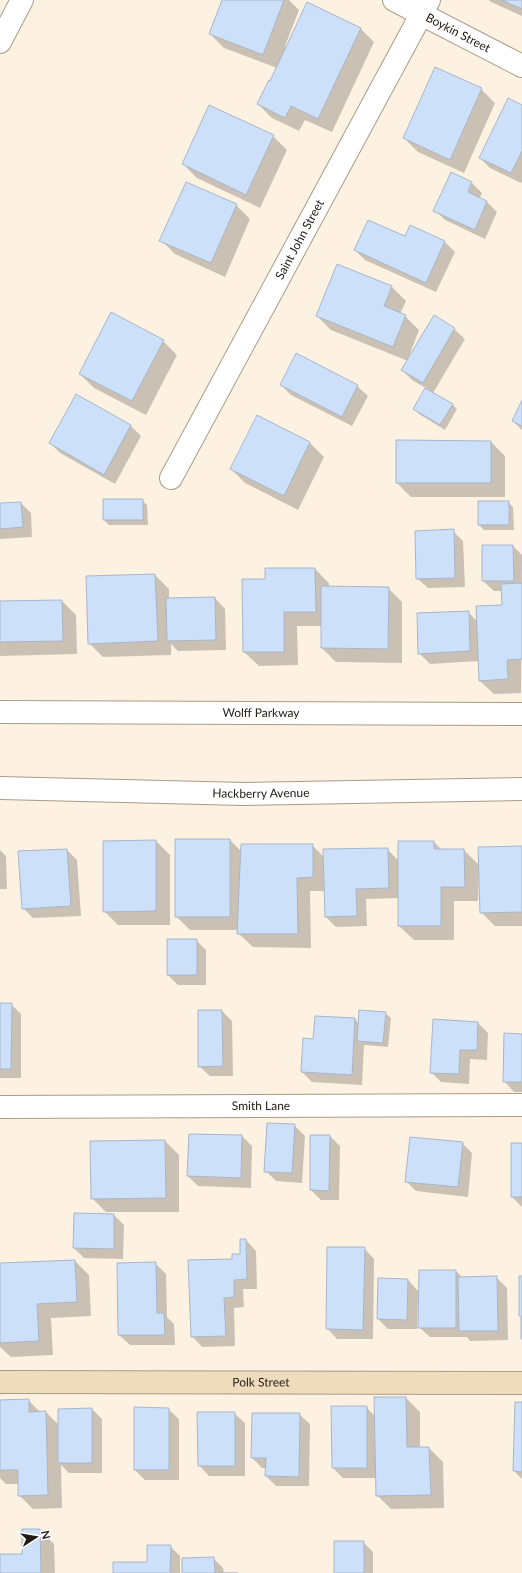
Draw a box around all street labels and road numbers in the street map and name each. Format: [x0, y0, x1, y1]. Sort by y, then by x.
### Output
street label: Boykin Street [423, 10, 494, 56]
street label: Saint John Street [272, 196, 327, 282]
street label: Wolff Parkway [222, 705, 300, 720]
street label: Hackberry Avenue [212, 785, 310, 801]
street label: Smith Lane [232, 1098, 290, 1113]
street label: Polk Street [232, 1374, 290, 1390]

